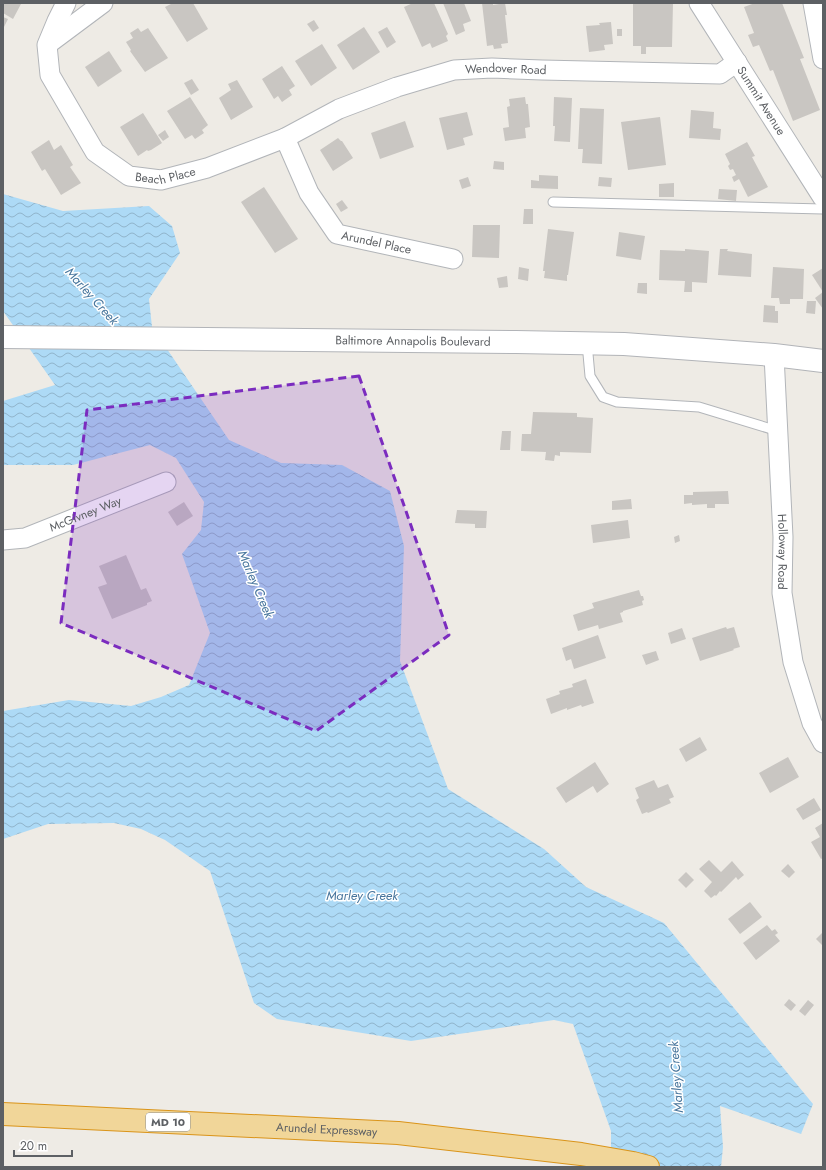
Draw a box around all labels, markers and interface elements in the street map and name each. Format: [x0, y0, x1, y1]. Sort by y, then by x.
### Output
street label: Wendover Road [464, 59, 547, 79]
street label: Summit Avenue [733, 63, 790, 139]
street label: Beach Place [134, 162, 198, 189]
street label: Arundel Place [340, 226, 413, 259]
water label: Marley Creek [61, 263, 123, 329]
street label: Baltimore Annapolis Boulevard [335, 331, 491, 351]
street label: McGivney Way [47, 491, 125, 536]
street label: Holloway Road [773, 513, 792, 590]
water label: Marley Creek [233, 547, 279, 621]
water label: Marley Creek [326, 886, 398, 905]
water label: Marley Creek [664, 1040, 688, 1113]
road number: MD 10 [146, 1113, 190, 1131]
street label: Arundel Expressway [276, 1118, 378, 1141]
scale bar [14, 1132, 72, 1158]
text: 20 m [20, 1137, 47, 1155]

